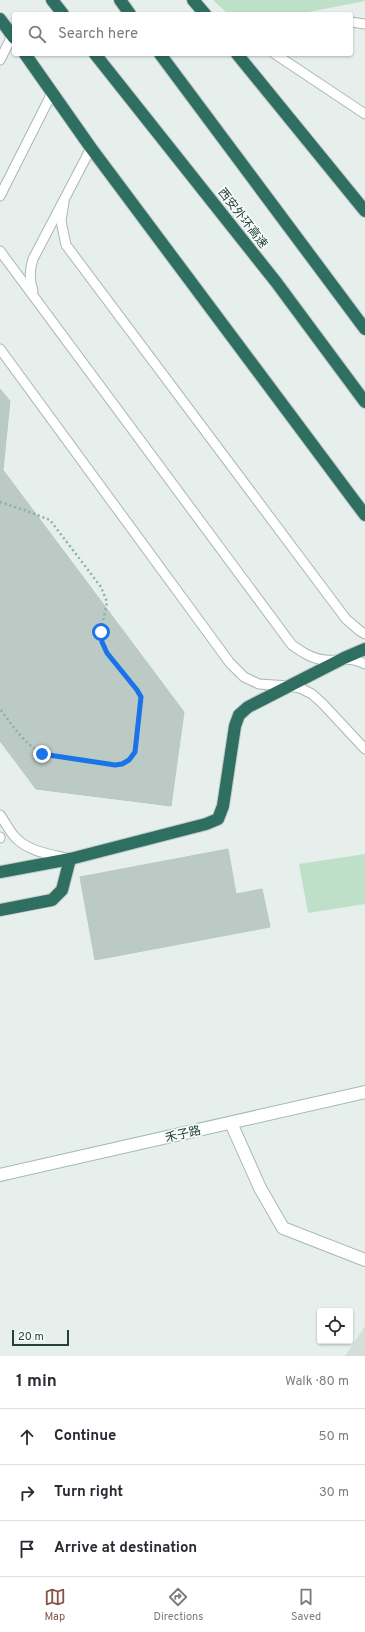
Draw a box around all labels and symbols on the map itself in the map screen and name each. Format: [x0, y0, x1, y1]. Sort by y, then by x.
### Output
street label: 西安外环高速 [214, 185, 271, 252]
route start [92, 623, 110, 641]
route end [33, 745, 51, 763]
street label: 禾子路 [164, 1123, 203, 1147]
scale bar [12, 1328, 69, 1347]

